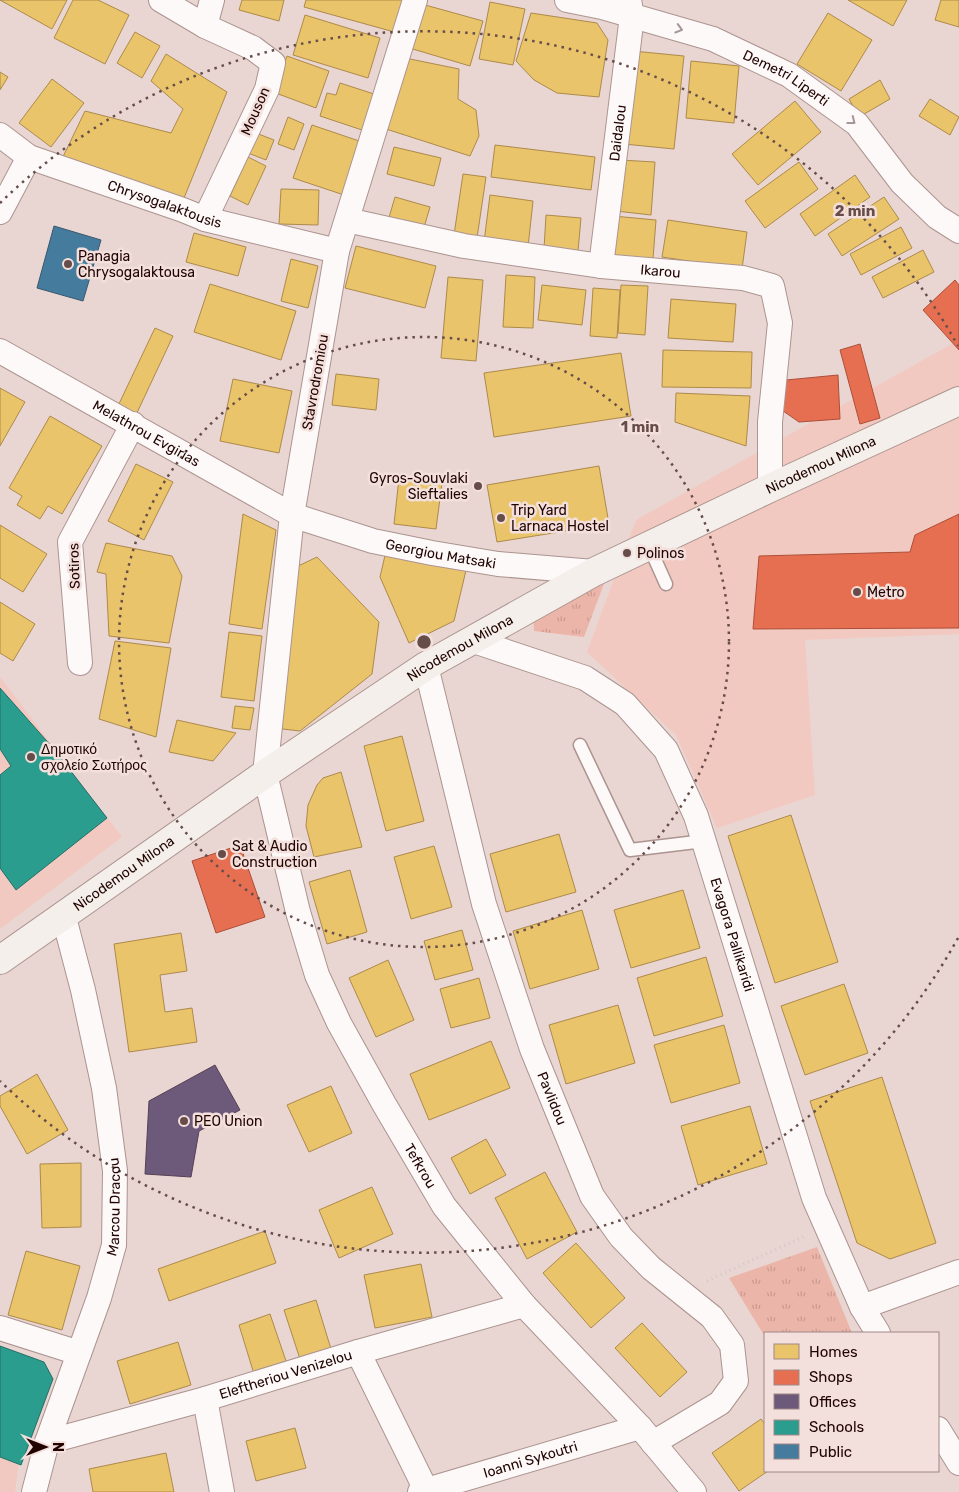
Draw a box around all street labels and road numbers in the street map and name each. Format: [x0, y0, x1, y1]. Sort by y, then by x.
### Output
street label: Demetri Liperti [740, 46, 832, 110]
street label: Mouson [237, 84, 274, 138]
street label: Daidalou [606, 104, 630, 162]
street label: Chrysogalaktousis [105, 177, 223, 232]
street label: Ikarou [640, 261, 681, 282]
street label: Stavrodromiou [299, 333, 332, 431]
street label: Melathrou Evgirias [90, 397, 203, 471]
street label: Nicodemou Milona [763, 432, 879, 498]
street label: Georgiou Matsaki [384, 536, 497, 573]
street label: Sotiros [65, 543, 84, 589]
street label: Nicodemou Milona [404, 611, 516, 685]
street label: Nicodemou Milona [70, 832, 178, 915]
street label: Evagora Pallikaridi [707, 876, 758, 994]
street label: Pavlidou [533, 1069, 570, 1128]
street label: Tefkrou [400, 1141, 440, 1191]
street label: Marcou Dracou [103, 1157, 124, 1258]
street label: Eleftheriou Venizelou [217, 1346, 354, 1403]
street label: Ioanni Sykoutri [481, 1438, 580, 1482]

